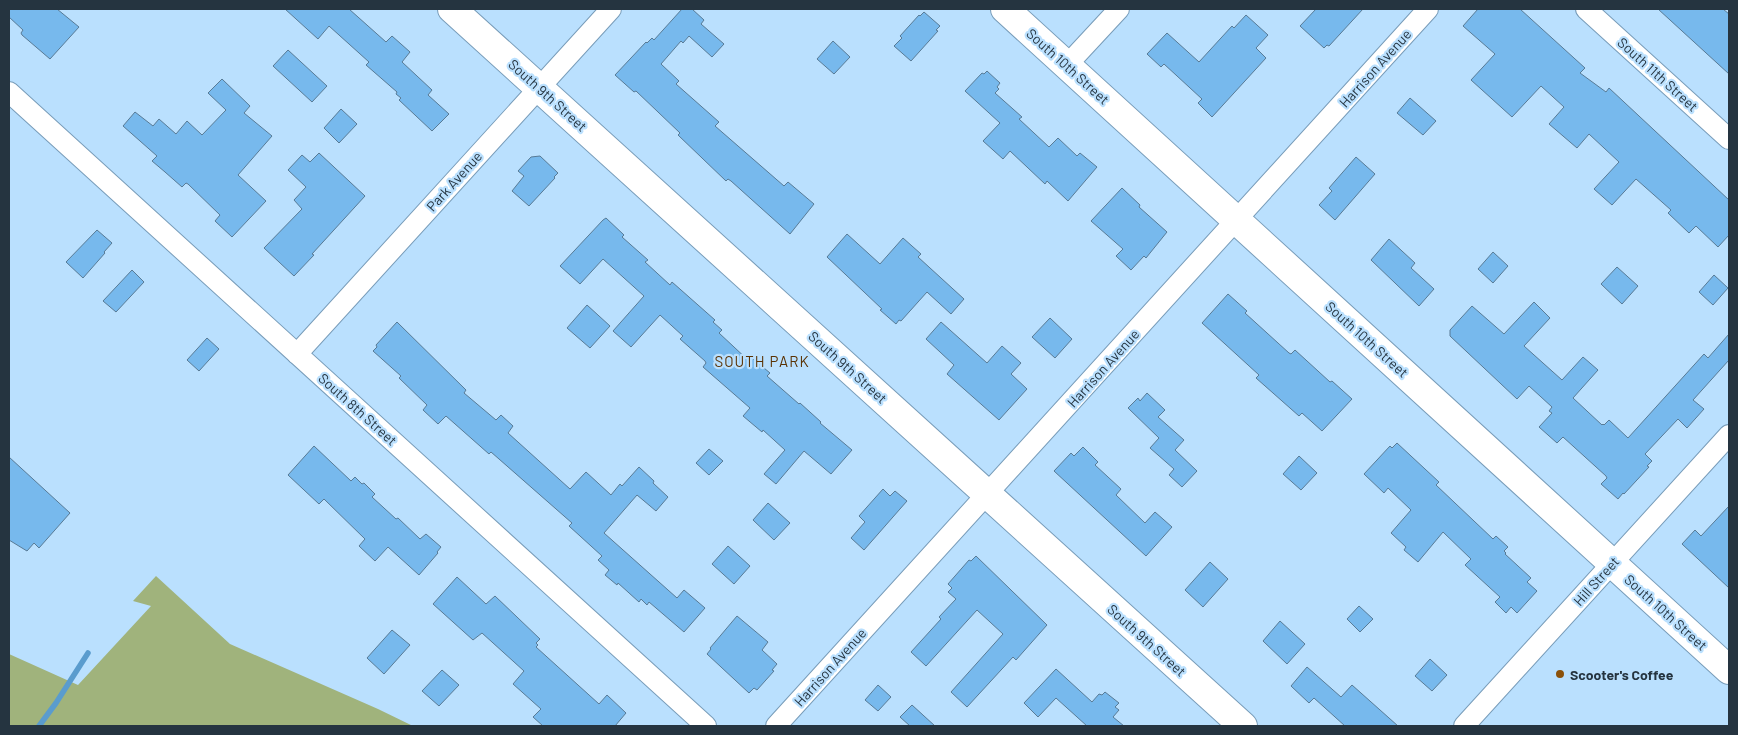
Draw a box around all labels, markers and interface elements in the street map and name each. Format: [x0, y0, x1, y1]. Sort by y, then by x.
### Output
street label: South 10th Street [1023, 24, 1113, 108]
street label: Harrison Avenue [1335, 25, 1415, 111]
street label: South 11th Street [1614, 33, 1702, 115]
street label: South 9th Street [505, 55, 591, 135]
street label: Park Avenue [423, 148, 485, 214]
street label: South 10th Street [1322, 297, 1412, 381]
street label: Harrison Avenue [1063, 325, 1143, 411]
street label: South 9th Street [805, 327, 891, 407]
district label: SOUTH PARK [714, 352, 810, 370]
street label: South 8th Street [315, 369, 401, 449]
street label: Hill Street [1570, 553, 1622, 609]
street label: South 10th Street [1621, 570, 1711, 654]
street label: South 9th Street [1104, 600, 1190, 680]
street label: Harrison Avenue [790, 624, 870, 710]
place label: Scooter's Coffee [1570, 666, 1674, 683]
marker: Scooter's Coffee [1554, 668, 1566, 680]

